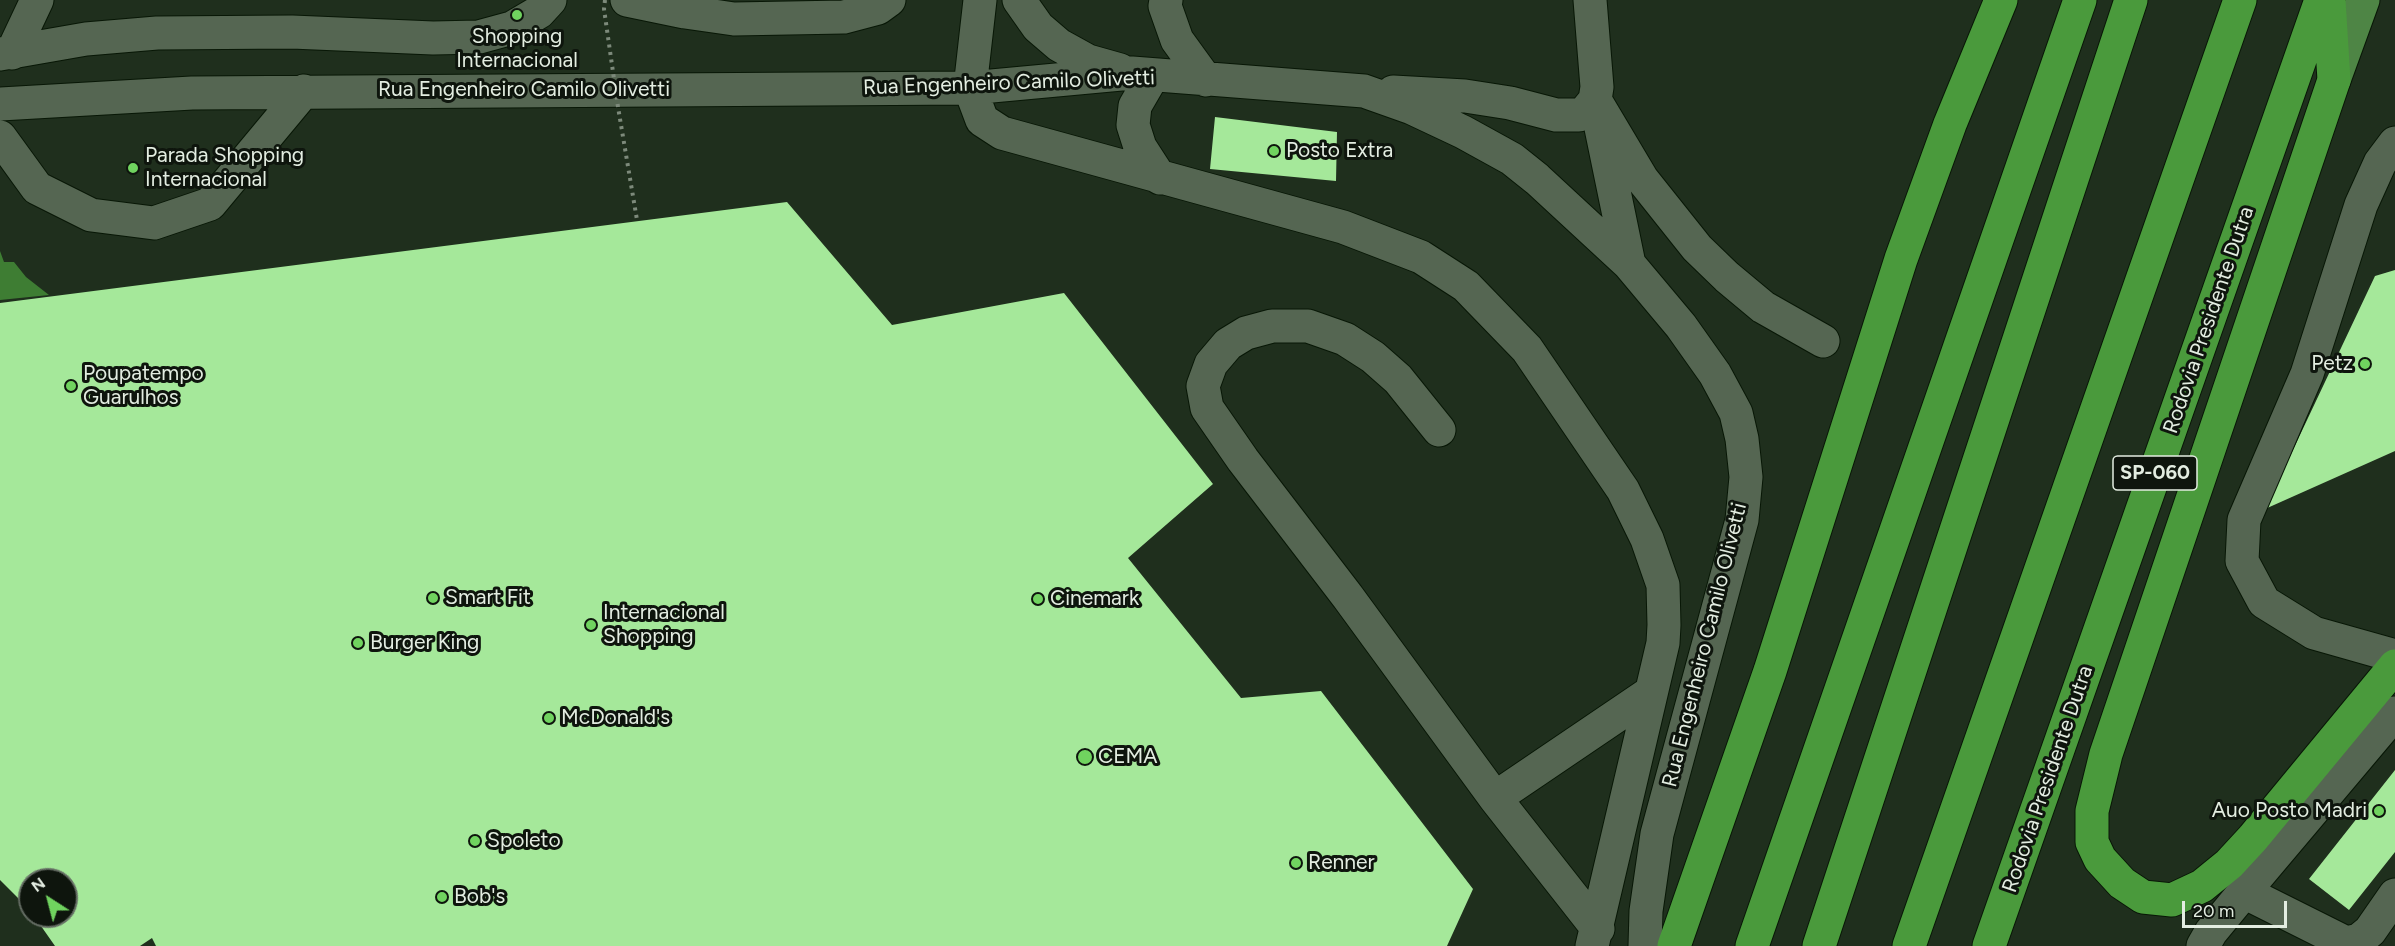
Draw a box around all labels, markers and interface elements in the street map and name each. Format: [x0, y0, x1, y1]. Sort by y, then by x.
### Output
marker: Shopping Internacional [510, 8, 524, 22]
place label: Shopping Internacional [456, 24, 578, 74]
street label: Rua Engenheiro Camilo Olivetti [863, 65, 1155, 101]
street label: Rua Engenheiro Camilo Olivetti [378, 77, 670, 103]
place label: Posto Extra [1286, 138, 1393, 164]
place label: Parada Shopping Internacional [145, 143, 304, 193]
marker: Posto Extra [1267, 144, 1281, 158]
marker: Parada Shopping Internacional [126, 161, 140, 175]
street label: Rodovia Presidente Dutra [2158, 203, 2260, 437]
place label: Petz [2311, 351, 2353, 377]
marker: Petz [2358, 357, 2372, 371]
place label: Poupatempo Guarulhos [83, 361, 204, 411]
marker: Poupatempo Guarulhos [64, 379, 78, 393]
road number: SP-060 [2113, 456, 2197, 490]
street label: Rua Engenheiro Camilo Olivetti [1657, 500, 1753, 790]
place label: Smart Fit [445, 585, 531, 611]
place label: Cinemark [1050, 586, 1139, 612]
marker: Smart Fit [426, 591, 440, 605]
marker: Cinemark [1031, 592, 1045, 606]
place label: Internacional Shopping [603, 600, 725, 650]
marker: Internacional Shopping [584, 618, 598, 632]
place label: Burger King [370, 630, 479, 656]
marker: Burger King [351, 636, 365, 650]
street label: Rodovia Presidente Dutra [1997, 662, 2099, 896]
place label: McDonald's [561, 705, 670, 731]
marker: McDonald's [542, 711, 556, 725]
place label: CEMA [1098, 744, 1158, 770]
marker: CEMA [1076, 748, 1094, 766]
place label: Auo Posto Madri [2212, 798, 2367, 824]
marker: Auo Posto Madri [2372, 804, 2386, 818]
place label: Spoleto [487, 828, 561, 854]
marker: Spoleto [468, 834, 482, 848]
place label: Renner [1308, 850, 1375, 876]
marker: Renner [1289, 856, 1303, 870]
north arrow [18, 868, 78, 928]
text: N [28, 873, 49, 896]
place label: Bob's [454, 884, 505, 910]
scale bar [2185, 889, 2290, 927]
marker: Bob's [435, 890, 449, 904]
text: 20 m [2193, 900, 2234, 922]

